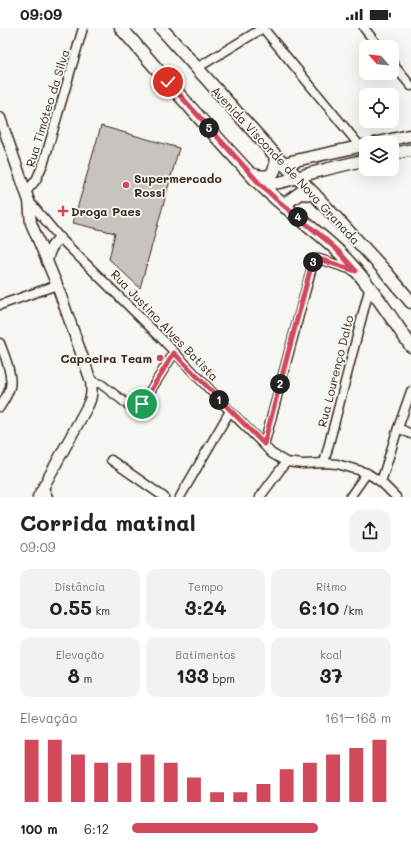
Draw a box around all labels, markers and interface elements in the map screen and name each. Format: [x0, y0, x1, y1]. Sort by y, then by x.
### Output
text: 09:09 [20, 4, 62, 24]
north arrow [359, 40, 399, 80]
map controls [359, 40, 399, 176]
street label: Rua Timóteo da Silva [21, 47, 73, 169]
pin [151, 65, 185, 99]
icon: check [157, 71, 179, 93]
street label: Avenida Visconde de Nova Granada [208, 82, 364, 248]
button: locate [359, 88, 399, 128]
pin: 5 [199, 118, 219, 138]
text: 5 [206, 120, 212, 135]
button: layers [359, 136, 399, 176]
place label: Supermercado Rossi [134, 170, 222, 200]
marker: Supermercado Rossi [121, 180, 131, 190]
place label: Droga Paes [71, 203, 141, 219]
marker: Droga Paes [58, 206, 68, 216]
pin: 4 [288, 207, 308, 227]
text: 4 [295, 209, 301, 224]
pin: 3 [303, 252, 323, 272]
text: 3 [310, 254, 316, 269]
street label: Rua Justino Alves Batista [108, 266, 222, 384]
street label: Rua Lourenço Dalto [313, 313, 357, 429]
place label: Capoeira Team [61, 350, 152, 366]
marker: Capoeira Team [155, 353, 165, 363]
pin: 2 [270, 374, 290, 394]
text: 2 [277, 376, 283, 391]
pin [125, 387, 159, 421]
pin: 1 [209, 390, 229, 410]
text: 1 [217, 392, 221, 407]
icon: arrive [131, 393, 153, 415]
text: Corrida matinal [20, 508, 196, 537]
button: share [349, 510, 391, 552]
text: 09:09 [20, 538, 55, 555]
text: Distância [54, 579, 105, 594]
text: Tempo [188, 579, 223, 594]
text: Ritmo [316, 579, 346, 594]
text: 0.55 [50, 594, 92, 620]
text: 3:24 [184, 594, 227, 620]
text: 6:10 [299, 594, 339, 620]
text: km [92, 603, 110, 618]
text: /km [339, 603, 363, 618]
text: Elevação [56, 647, 104, 662]
text: Batimentos [175, 647, 236, 662]
text: kcal [320, 647, 342, 662]
text: 8 [67, 662, 80, 688]
text: 133 [176, 662, 209, 688]
text: 37 [320, 662, 343, 688]
text: m [80, 671, 92, 686]
text: bpm [209, 671, 235, 686]
text: Elevação [20, 709, 77, 726]
text: 161–168 m [325, 709, 391, 726]
text: 100 m [20, 820, 57, 837]
text: 6:12 [84, 820, 109, 837]

